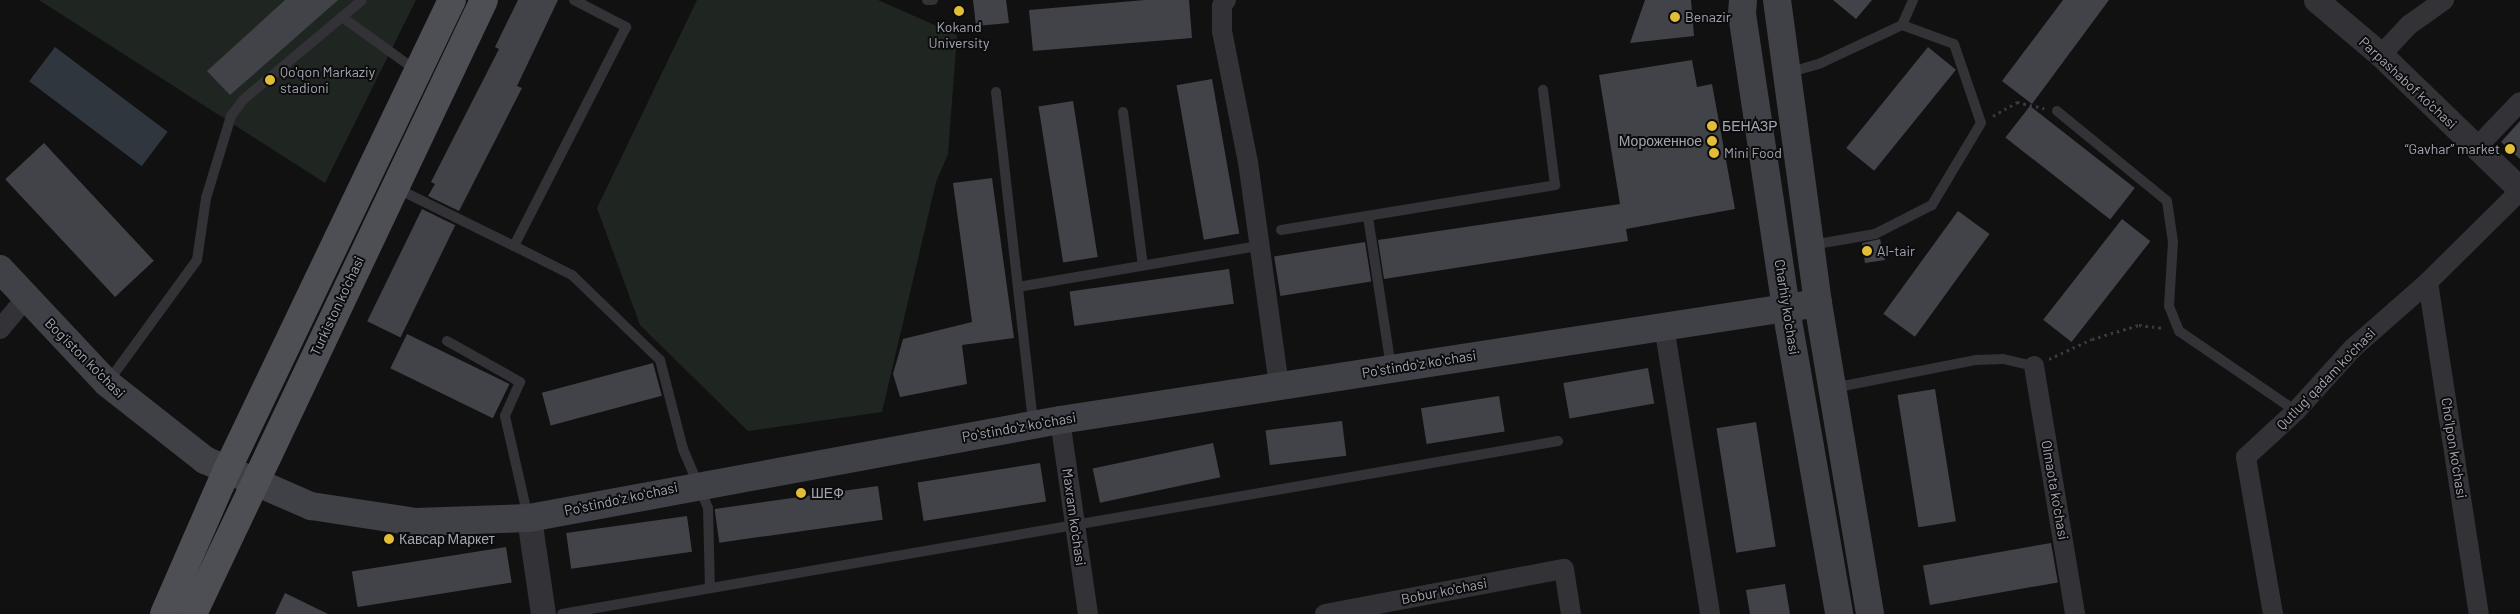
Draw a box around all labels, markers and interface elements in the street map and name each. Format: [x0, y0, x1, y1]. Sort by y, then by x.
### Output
marker: Kokand University [953, 5, 965, 17]
place label: Benazir [1685, 9, 1731, 25]
marker: Benazir [1669, 11, 1681, 23]
place label: Kokand University [929, 19, 989, 52]
street label: Parpashabof ko'chasi [2356, 33, 2460, 133]
place label: Qo'qon Markaziy stadioni [280, 64, 375, 96]
marker: Qo'qon Markaziy stadioni [264, 74, 276, 86]
place label: БЕНАЗР [1722, 118, 1778, 134]
marker: БЕНАЗР [1706, 120, 1718, 132]
place label: Мороженное [1619, 133, 1702, 149]
marker: Мороженное [1706, 135, 1718, 147]
place label: “Gavhar” market [2405, 141, 2500, 157]
marker: “Gavhar” market [2504, 143, 2516, 155]
place label: Mini Food [1724, 145, 1782, 161]
marker: Mini Food [1708, 147, 1720, 159]
place label: Al-tair [1877, 243, 1915, 259]
marker: Al-tair [1861, 245, 1873, 257]
street label: Turkiston ko'chasi [307, 254, 367, 358]
street label: Charhiy ko'chasi [1771, 258, 1803, 356]
street label: Bog'iston ko'chasi [41, 314, 129, 402]
street label: Qutlug' qadam ko'chasi [2273, 325, 2379, 433]
street label: Poʻstindoʻz koʻchasi [1361, 347, 1477, 381]
street label: Cho'lpon ko'chasi [2438, 396, 2470, 500]
street label: Poʻstindoʻz koʻchasi [961, 409, 1077, 445]
street label: Olmaota ko'chasi [2038, 439, 2072, 541]
street label: Maxram ko'chasi [1059, 467, 1089, 567]
street label: Poʻstindoʻz koʻchasi [563, 479, 679, 519]
place label: ШЕФ [811, 485, 844, 501]
marker: ШЕФ [795, 487, 807, 499]
place label: Кавсар Маркет [399, 531, 495, 547]
marker: Кавсар Маркет [383, 533, 395, 545]
street label: Bobur ko'chasi [1400, 574, 1488, 608]

